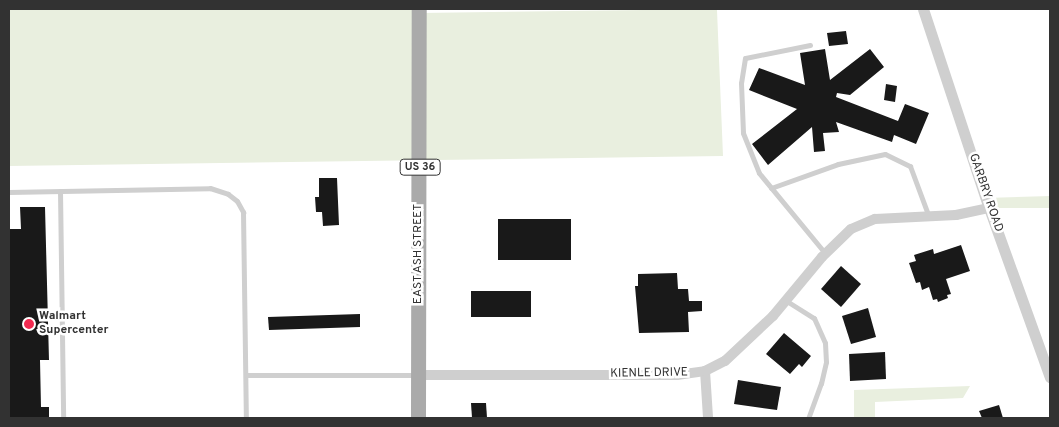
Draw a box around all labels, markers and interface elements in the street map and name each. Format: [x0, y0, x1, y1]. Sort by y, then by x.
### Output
street label: GARBRY ROAD [965, 152, 1005, 234]
road number: US 36 [399, 158, 441, 176]
street label: EAST ASH STREET [412, 203, 426, 305]
place label: Walmart Supercenter [39, 310, 108, 338]
marker: Walmart Supercenter [23, 318, 35, 330]
street label: KIENLE DRIVE [610, 366, 688, 382]

